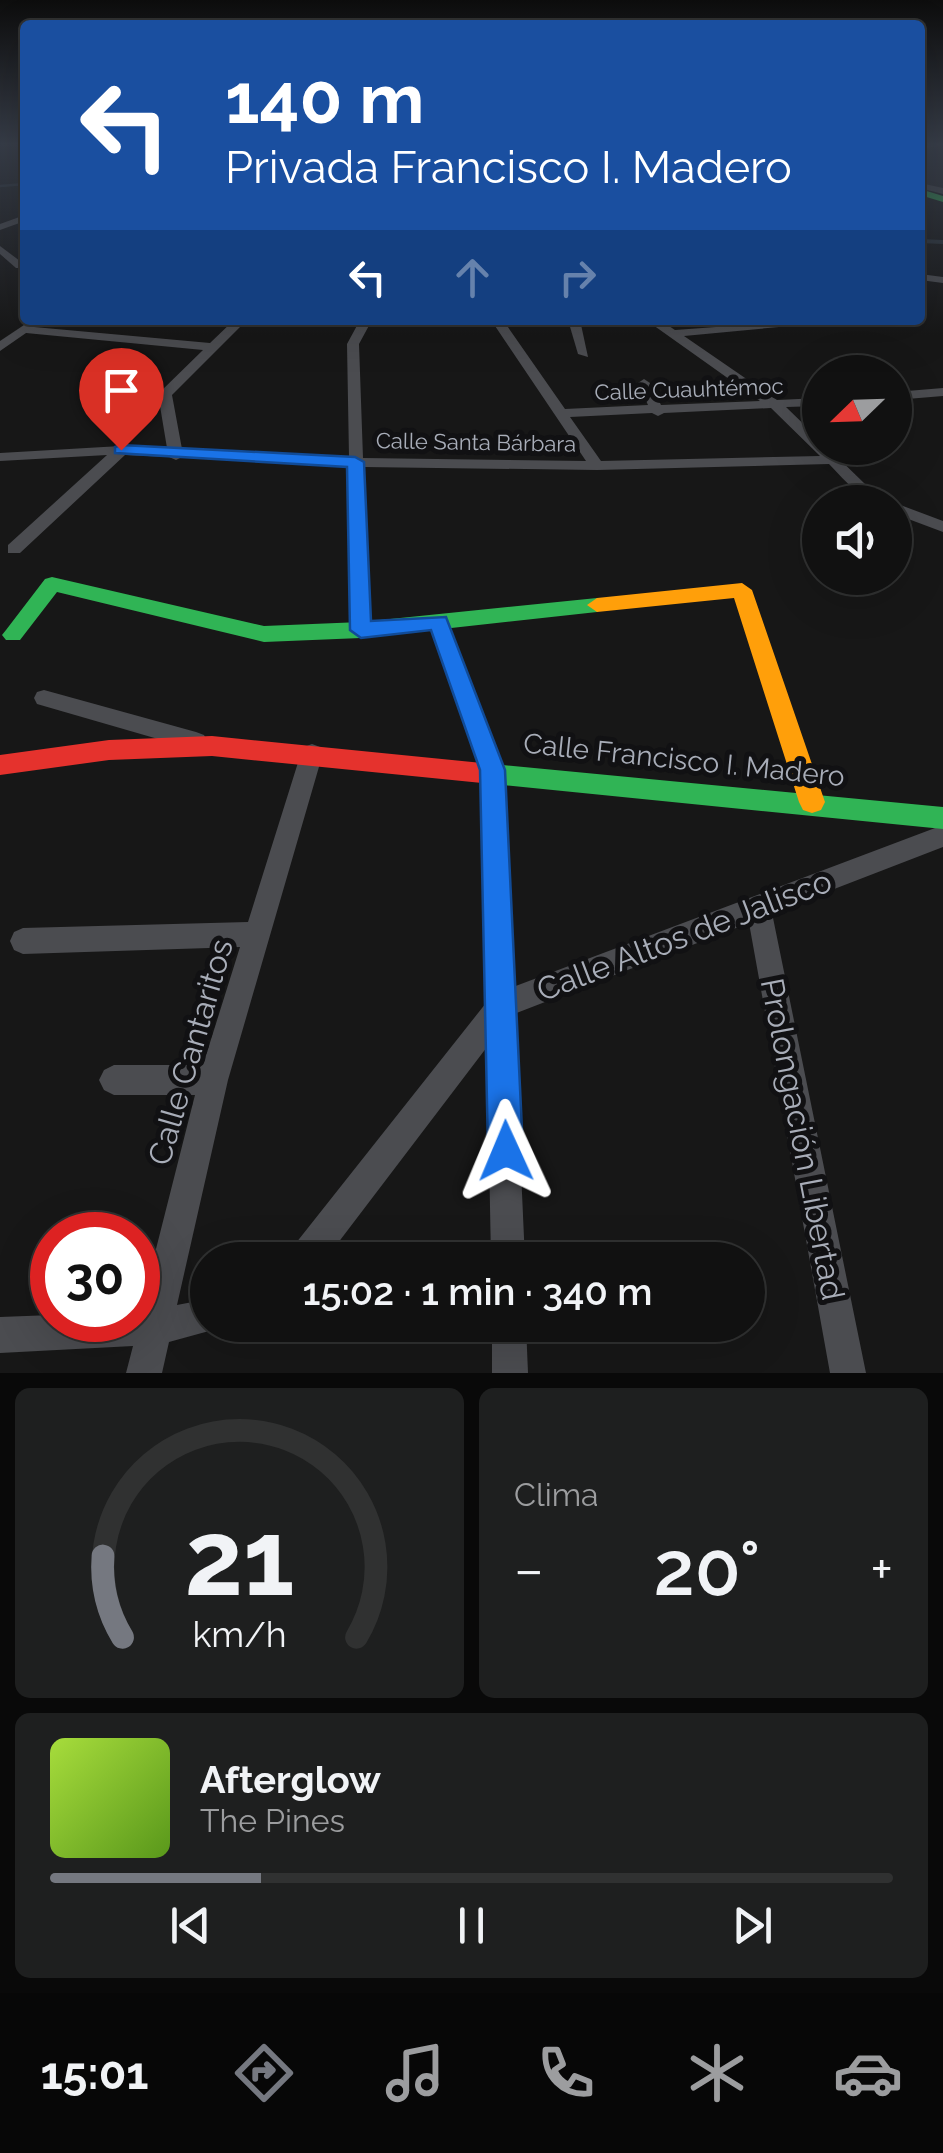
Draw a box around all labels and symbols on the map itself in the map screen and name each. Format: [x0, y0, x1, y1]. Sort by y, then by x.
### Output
pin [79, 348, 164, 451]
north arrow [802, 355, 912, 465]
street label: Calle Cuauhtémoc [594, 373, 784, 405]
street label: Calle Santa Bárbara [376, 427, 576, 457]
street label: Calle Francisco I. Madero [522, 727, 846, 793]
street label: Calle Altos de Jalisco [532, 862, 836, 1008]
street label: Calle Cantaritos [140, 935, 240, 1169]
street label: Prolongación Libertad [754, 975, 852, 1303]
position arrow [454, 1099, 558, 1203]
speed limit sign: 30 [30, 1212, 160, 1342]

